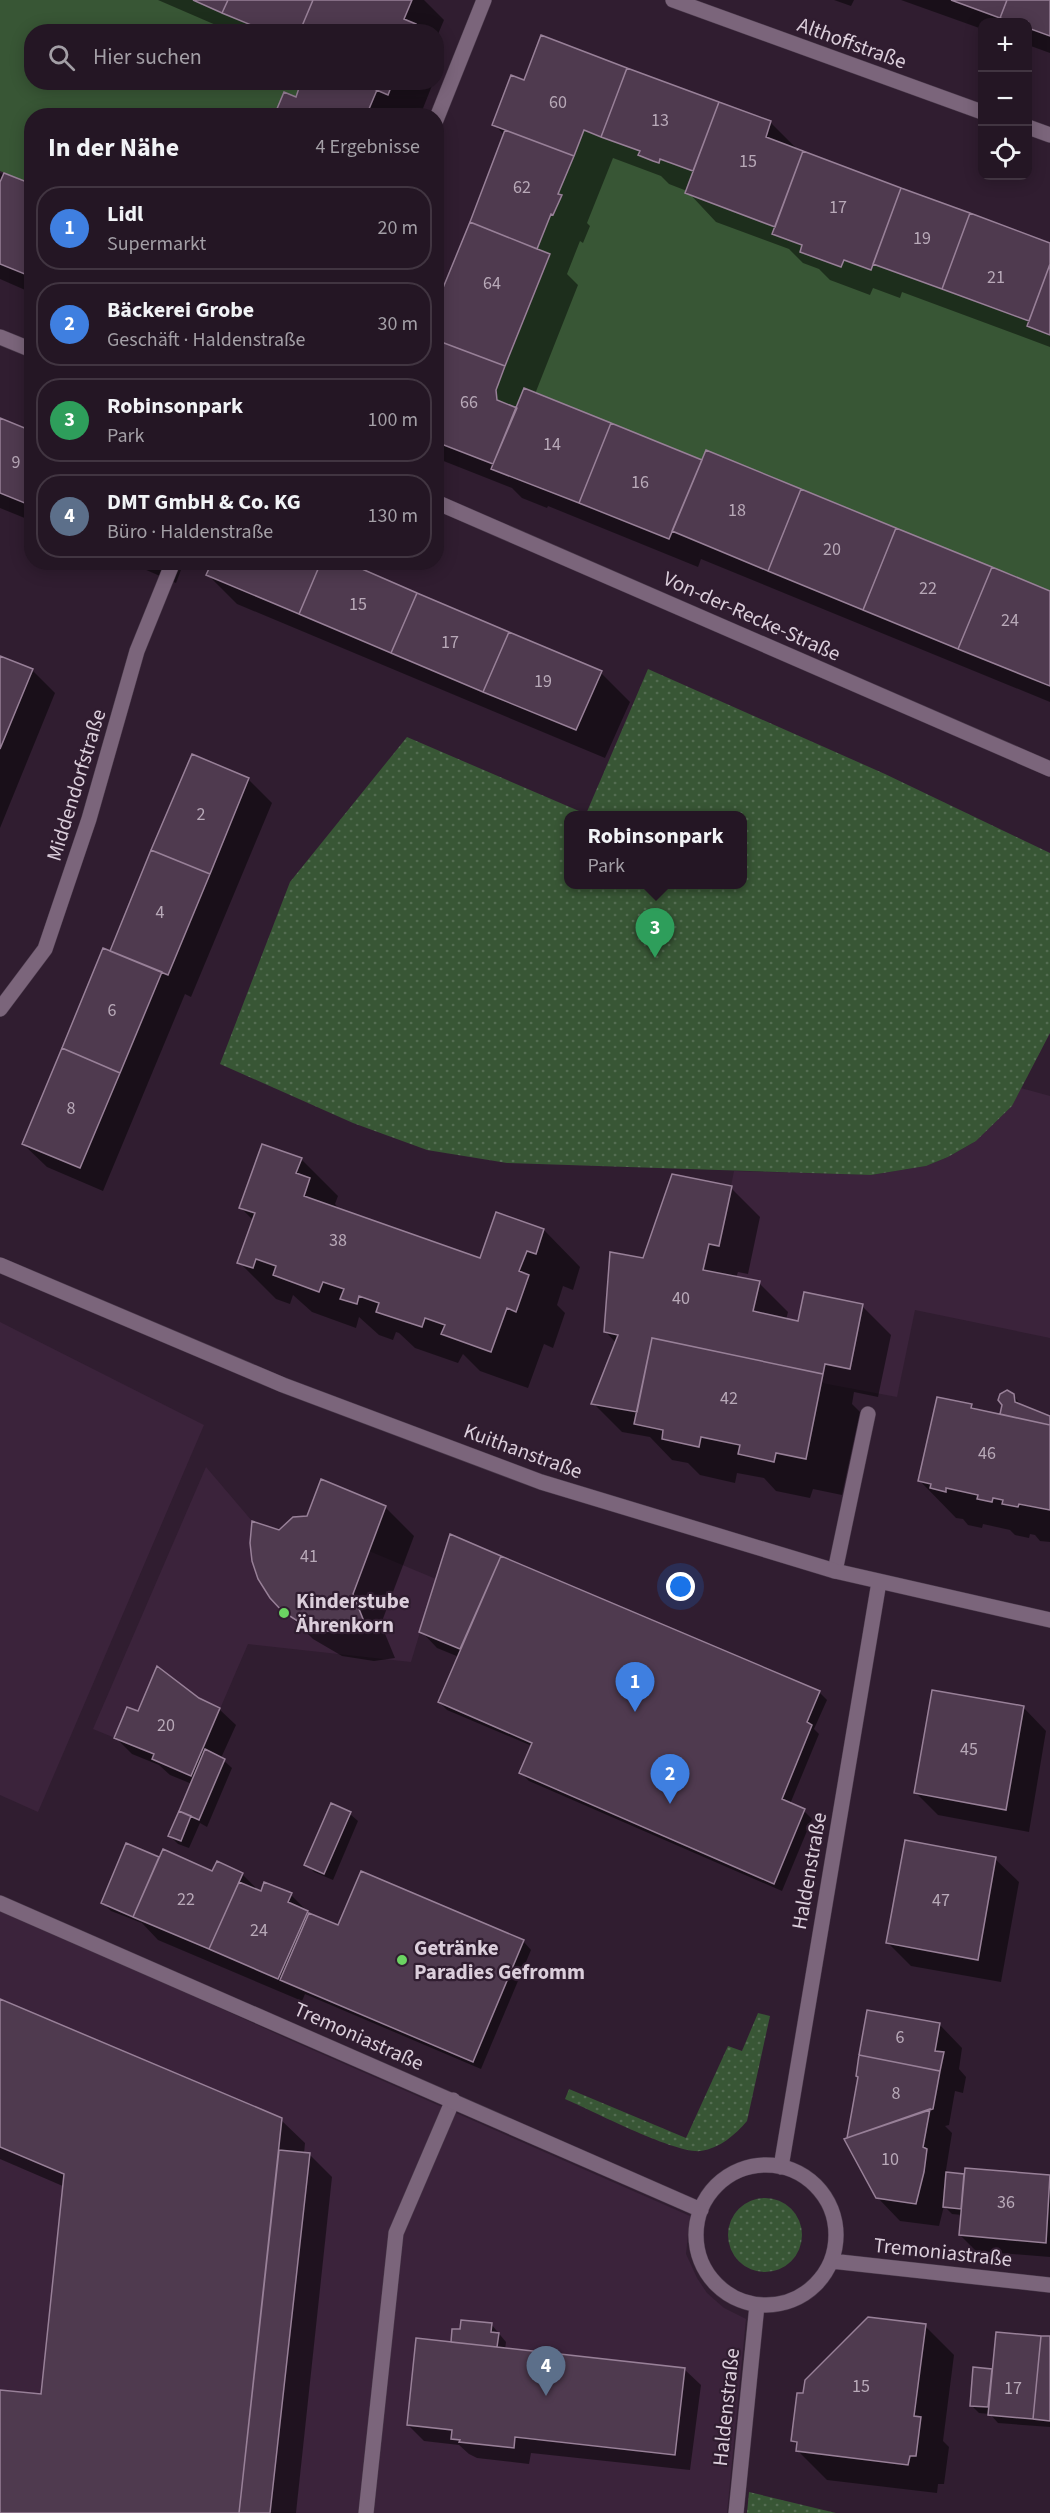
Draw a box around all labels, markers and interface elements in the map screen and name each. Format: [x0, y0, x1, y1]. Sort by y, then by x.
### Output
street label: Althoffstraße [793, 9, 911, 77]
map controls [978, 18, 1032, 180]
button: + [978, 18, 1032, 72]
search box [24, 24, 444, 90]
icon: search [45, 41, 78, 74]
text: Hier suchen [93, 41, 202, 73]
button: − [978, 72, 1032, 126]
house number: 60 [549, 90, 567, 115]
house number: 13 [651, 108, 669, 133]
button: locate [978, 126, 1032, 180]
text: In der Nähe [48, 129, 179, 166]
text: 4 Ergebnisse [315, 133, 420, 161]
house number: 15 [739, 149, 757, 174]
house number: 62 [513, 175, 531, 200]
house number: 17 [829, 195, 847, 220]
text: Lidl [107, 198, 143, 230]
text: 1 [64, 214, 75, 242]
text: 20 m [378, 214, 418, 242]
house number: 19 [913, 226, 931, 251]
text: Supermarkt [107, 230, 206, 258]
house number: 21 [987, 265, 1005, 290]
house number: 64 [483, 271, 501, 296]
text: Bäckerei Grobe [107, 294, 254, 326]
text: 2 [64, 310, 75, 338]
text: 30 m [378, 310, 418, 338]
text: Geschäft · Haldenstraße [107, 326, 306, 354]
text: Robinsonpark [107, 390, 243, 422]
house number: 66 [460, 390, 478, 415]
text: 3 [64, 406, 75, 434]
text: 100 m [368, 406, 418, 434]
text: Park [107, 422, 144, 450]
house number: 14 [543, 432, 561, 457]
house number: 9 [12, 450, 21, 475]
house number: 16 [631, 470, 649, 495]
text: DMT GmbH & Co. KG [107, 486, 301, 518]
house number: 18 [728, 498, 746, 523]
text: 4 [64, 502, 75, 530]
text: 130 m [368, 502, 418, 530]
text: Büro · Haldenstraße [107, 518, 273, 546]
house number: 20 [823, 537, 841, 562]
street label: Von-der-Recke-Straße [658, 563, 846, 669]
house number: 22 [919, 576, 937, 601]
house number: 15 [349, 592, 367, 617]
house number: 24 [1001, 608, 1019, 633]
house number: 17 [441, 630, 459, 655]
house number: 19 [534, 669, 552, 694]
street label: Middendorfstraße [39, 705, 113, 865]
house number: 2 [197, 802, 206, 827]
popup [564, 811, 747, 889]
text: Robinsonpark [587, 820, 724, 852]
text: Park [587, 852, 625, 880]
house number: 4 [156, 900, 165, 925]
pin: 3 [636, 908, 674, 958]
house number: 6 [108, 998, 117, 1023]
house number: 8 [67, 1096, 76, 1121]
house number: 38 [329, 1228, 347, 1253]
house number: 40 [672, 1286, 690, 1311]
house number: 42 [720, 1386, 738, 1411]
street label: Kuithanstraße [459, 1416, 587, 1486]
house number: 46 [978, 1441, 996, 1466]
house number: 41 [300, 1544, 318, 1569]
your location [666, 1572, 695, 1601]
place label: Kinderstube Ährenkorn [295, 1586, 410, 1640]
marker: Kinderstube Ährenkorn [277, 1606, 291, 1620]
pin: 1 [616, 1662, 654, 1712]
house number: 20 [157, 1713, 175, 1738]
house number: 45 [960, 1737, 978, 1762]
pin: 2 [650, 1754, 690, 1804]
street label: Haldenstraße [784, 1810, 834, 1932]
house number: 22 [177, 1887, 195, 1912]
house number: 47 [932, 1888, 950, 1913]
house number: 24 [250, 1918, 268, 1943]
place label: Getränke Paradies Gefromm [414, 1933, 585, 1987]
marker: Getränke Paradies Gefromm [395, 1953, 409, 1967]
street label: Tremoniastraße [289, 1994, 429, 2078]
house number: 6 [896, 2025, 905, 2050]
house number: 8 [892, 2081, 901, 2106]
house number: 10 [881, 2147, 899, 2172]
house number: 36 [997, 2190, 1015, 2215]
street label: Tremoniastraße [872, 2230, 1014, 2274]
pin: 4 [526, 2346, 566, 2396]
street label: Haldenstraße [705, 2346, 747, 2468]
house number: 15 [852, 2374, 870, 2399]
house number: 17 [1004, 2376, 1022, 2401]

